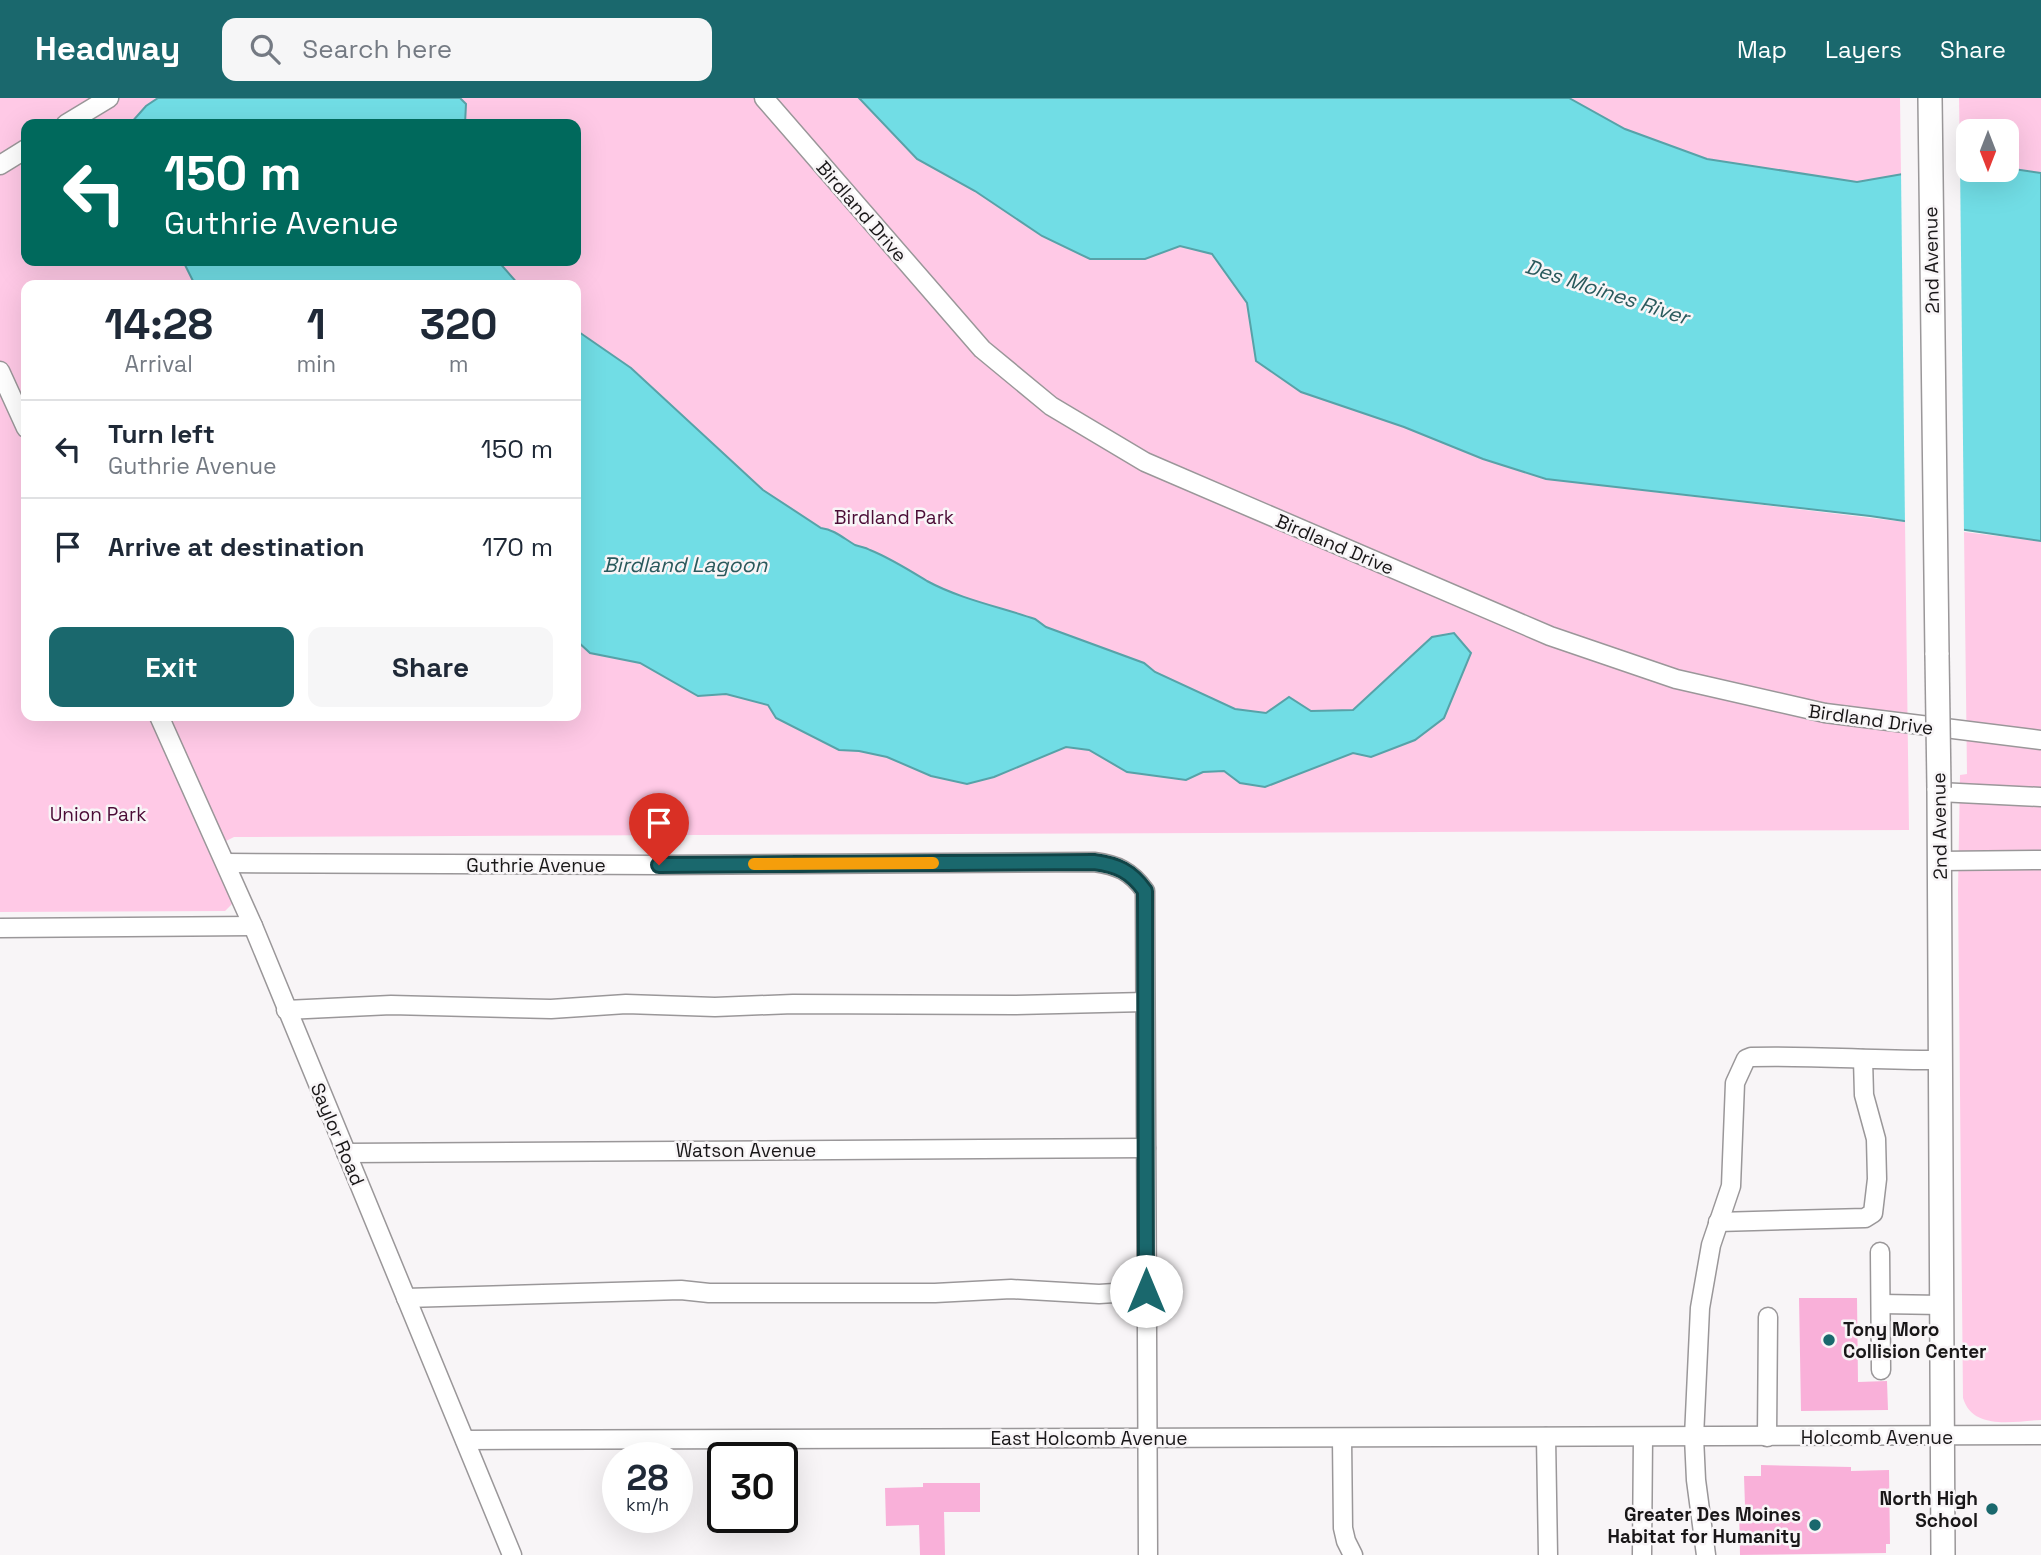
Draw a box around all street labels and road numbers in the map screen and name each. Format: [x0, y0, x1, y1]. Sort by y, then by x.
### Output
street label: Birdland Drive [811, 156, 912, 267]
street label: 2nd Avenue [1918, 206, 1945, 314]
street label: Birdland Drive [1272, 508, 1398, 581]
street label: Birdland Drive [1807, 698, 1935, 741]
street label: 2nd Avenue [1926, 772, 1953, 880]
street label: Guthrie Avenue [466, 853, 606, 878]
street label: Saylor Road [305, 1079, 370, 1189]
street label: Watson Avenue [676, 1138, 816, 1163]
street label: Holcomb Avenue [1801, 1425, 1953, 1450]
street label: East Holcomb Avenue [990, 1426, 1188, 1451]

